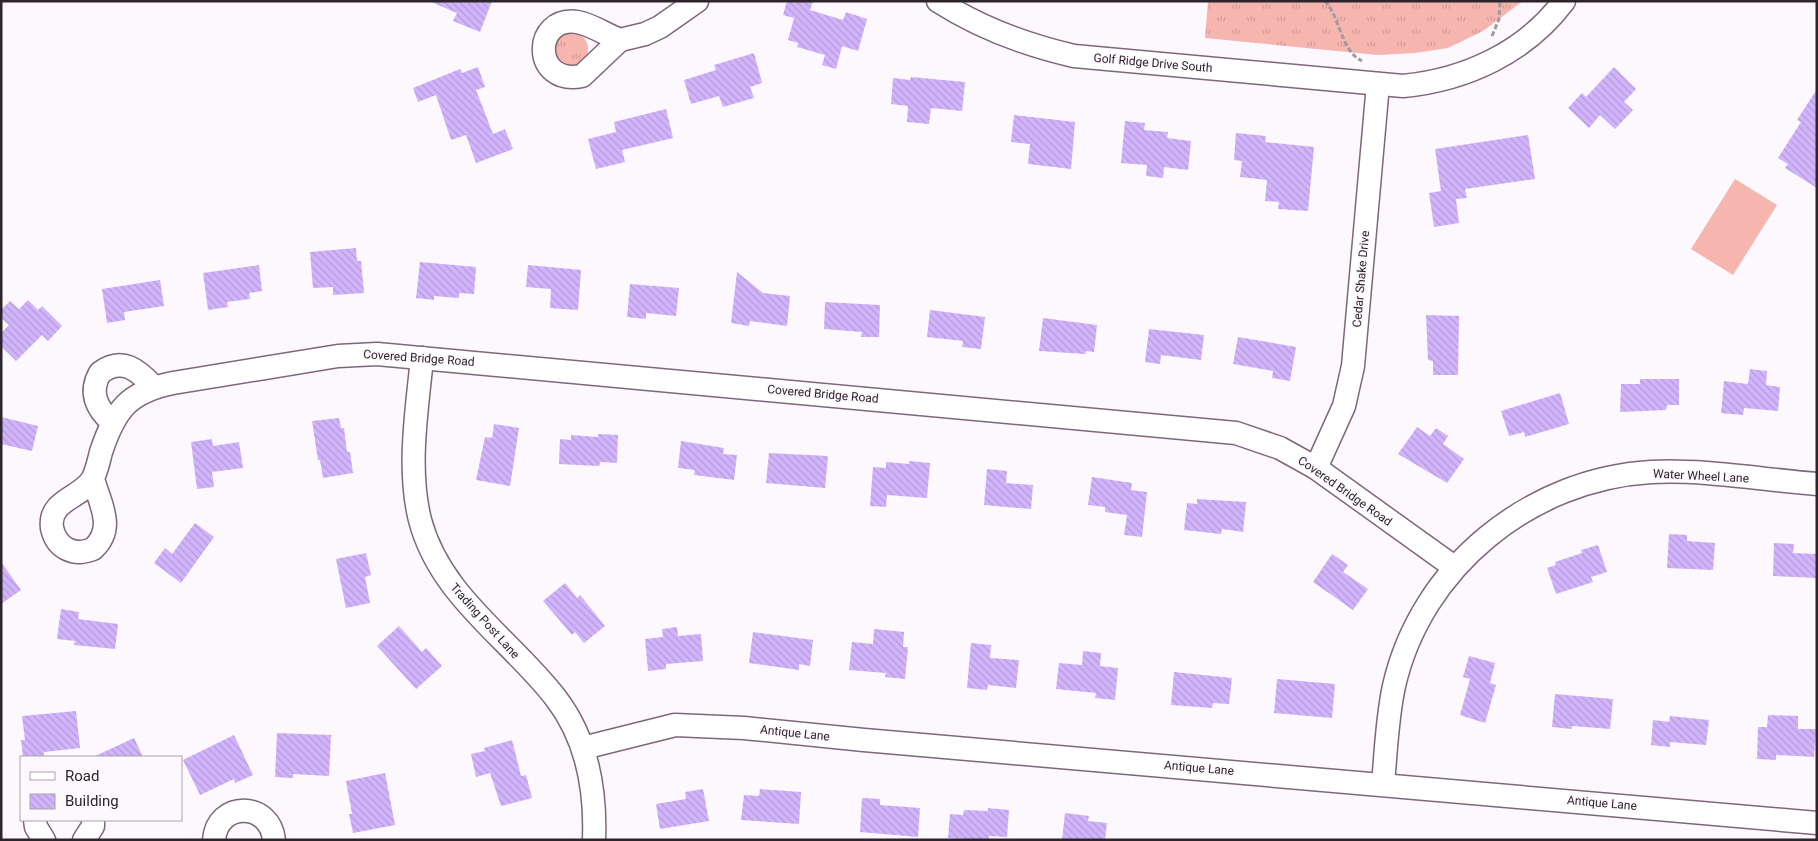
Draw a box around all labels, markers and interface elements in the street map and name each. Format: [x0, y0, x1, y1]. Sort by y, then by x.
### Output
street label: Golf Ridge Drive South [1093, 51, 1213, 75]
street label: Cedar Shake Drive [1350, 230, 1372, 328]
street label: Covered Bridge Road [363, 347, 475, 369]
street label: Covered Bridge Road [767, 382, 879, 406]
street label: Covered Bridge Road [1295, 453, 1395, 529]
street label: Water Wheel Lane [1653, 466, 1749, 486]
street label: Trading Post Lane [448, 580, 522, 662]
street label: Antique Lane [759, 722, 831, 744]
legend [20, 756, 182, 821]
street label: Antique Lane [1163, 758, 1235, 778]
text: Road [65, 767, 99, 785]
text: Building [65, 792, 119, 810]
street label: Antique Lane [1566, 793, 1638, 813]

